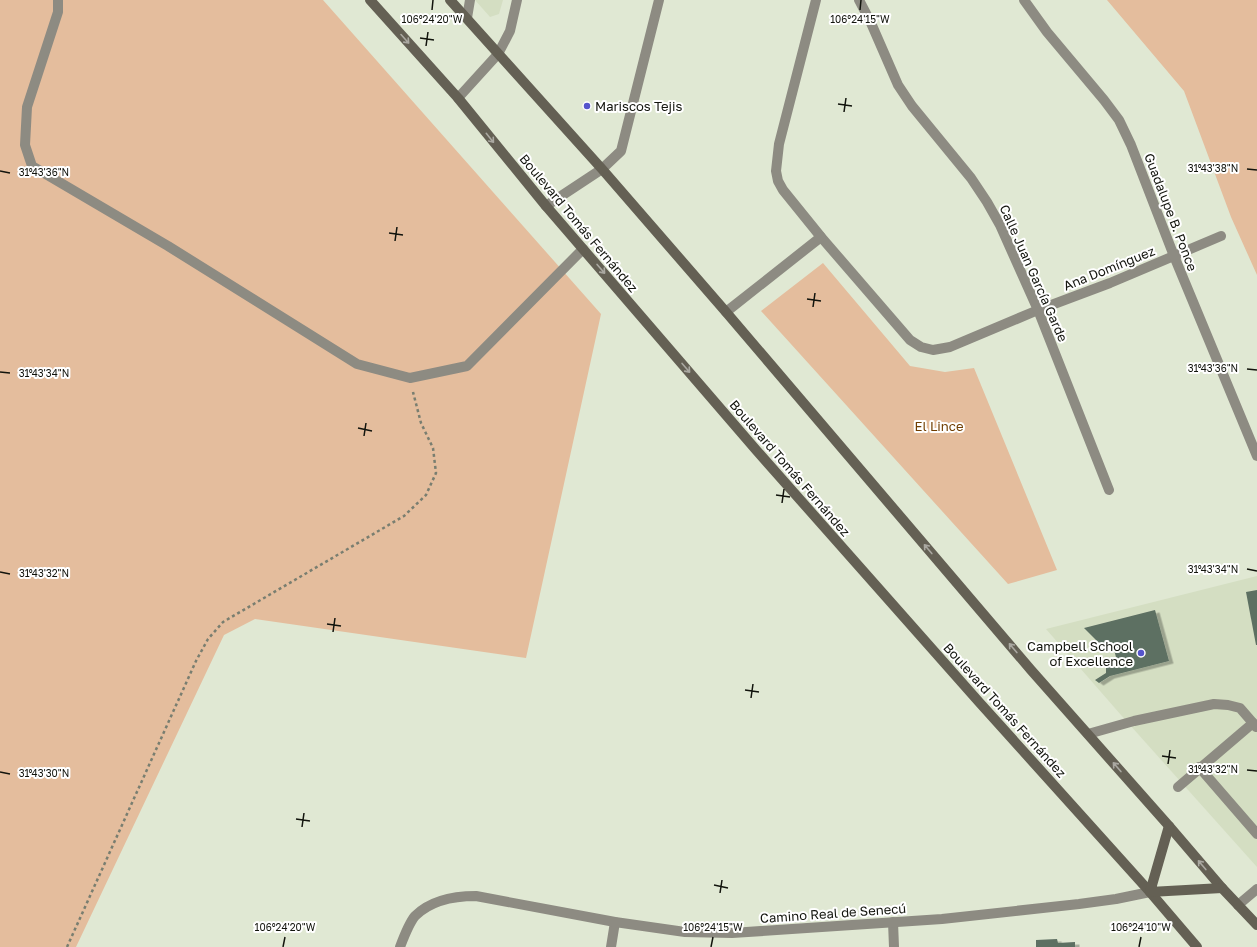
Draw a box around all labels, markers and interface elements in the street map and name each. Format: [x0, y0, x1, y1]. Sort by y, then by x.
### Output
text: 106°24'20"W [402, 13, 463, 25]
text: 106°24'15"W [830, 13, 890, 25]
one-way arrow [400, 34, 409, 44]
place label: Mariscos Tejis [595, 98, 682, 114]
marker: Mariscos Tejis [582, 101, 592, 111]
one-way arrow [486, 132, 495, 143]
street label: Boulevard Tomás Fernández [516, 151, 642, 296]
street label: Guadalupe B. Ponce [1141, 151, 1201, 273]
text: 31°43'38"N [1188, 162, 1238, 174]
text: 31°43'36"N [19, 166, 69, 178]
street label: Calle Juan García Garde [997, 202, 1071, 344]
street label: Ana Domínguez [1061, 242, 1157, 294]
one-way arrow [596, 264, 605, 275]
text: 31°43'36"N [1188, 362, 1238, 374]
one-way arrow [681, 363, 690, 373]
text: 31°43'34"N [19, 367, 69, 379]
street label: Boulevard Tomás Fernández [726, 397, 854, 540]
park label: El Lince [915, 418, 963, 434]
one-way arrow [924, 544, 933, 555]
text: 31°43'34"N [1188, 563, 1238, 575]
text: 31°43'32"N [19, 567, 69, 579]
place label: Campbell School of Excellence [1027, 638, 1133, 669]
street label: Boulevard Tomás Fernández [940, 639, 1070, 781]
one-way arrow [1008, 643, 1017, 654]
marker: Campbell School of Excellence [1136, 648, 1146, 658]
one-way arrow [1112, 762, 1121, 772]
text: 31°43'32"N [1188, 763, 1238, 775]
text: 31°43'30"N [19, 767, 69, 779]
one-way arrow [1198, 860, 1207, 870]
street label: Camino Real de Senecú [759, 900, 907, 926]
text: 106°24'20"W [255, 921, 316, 933]
text: 106°24'15"W [683, 921, 743, 933]
text: 106°24'10"W [1111, 921, 1171, 933]

